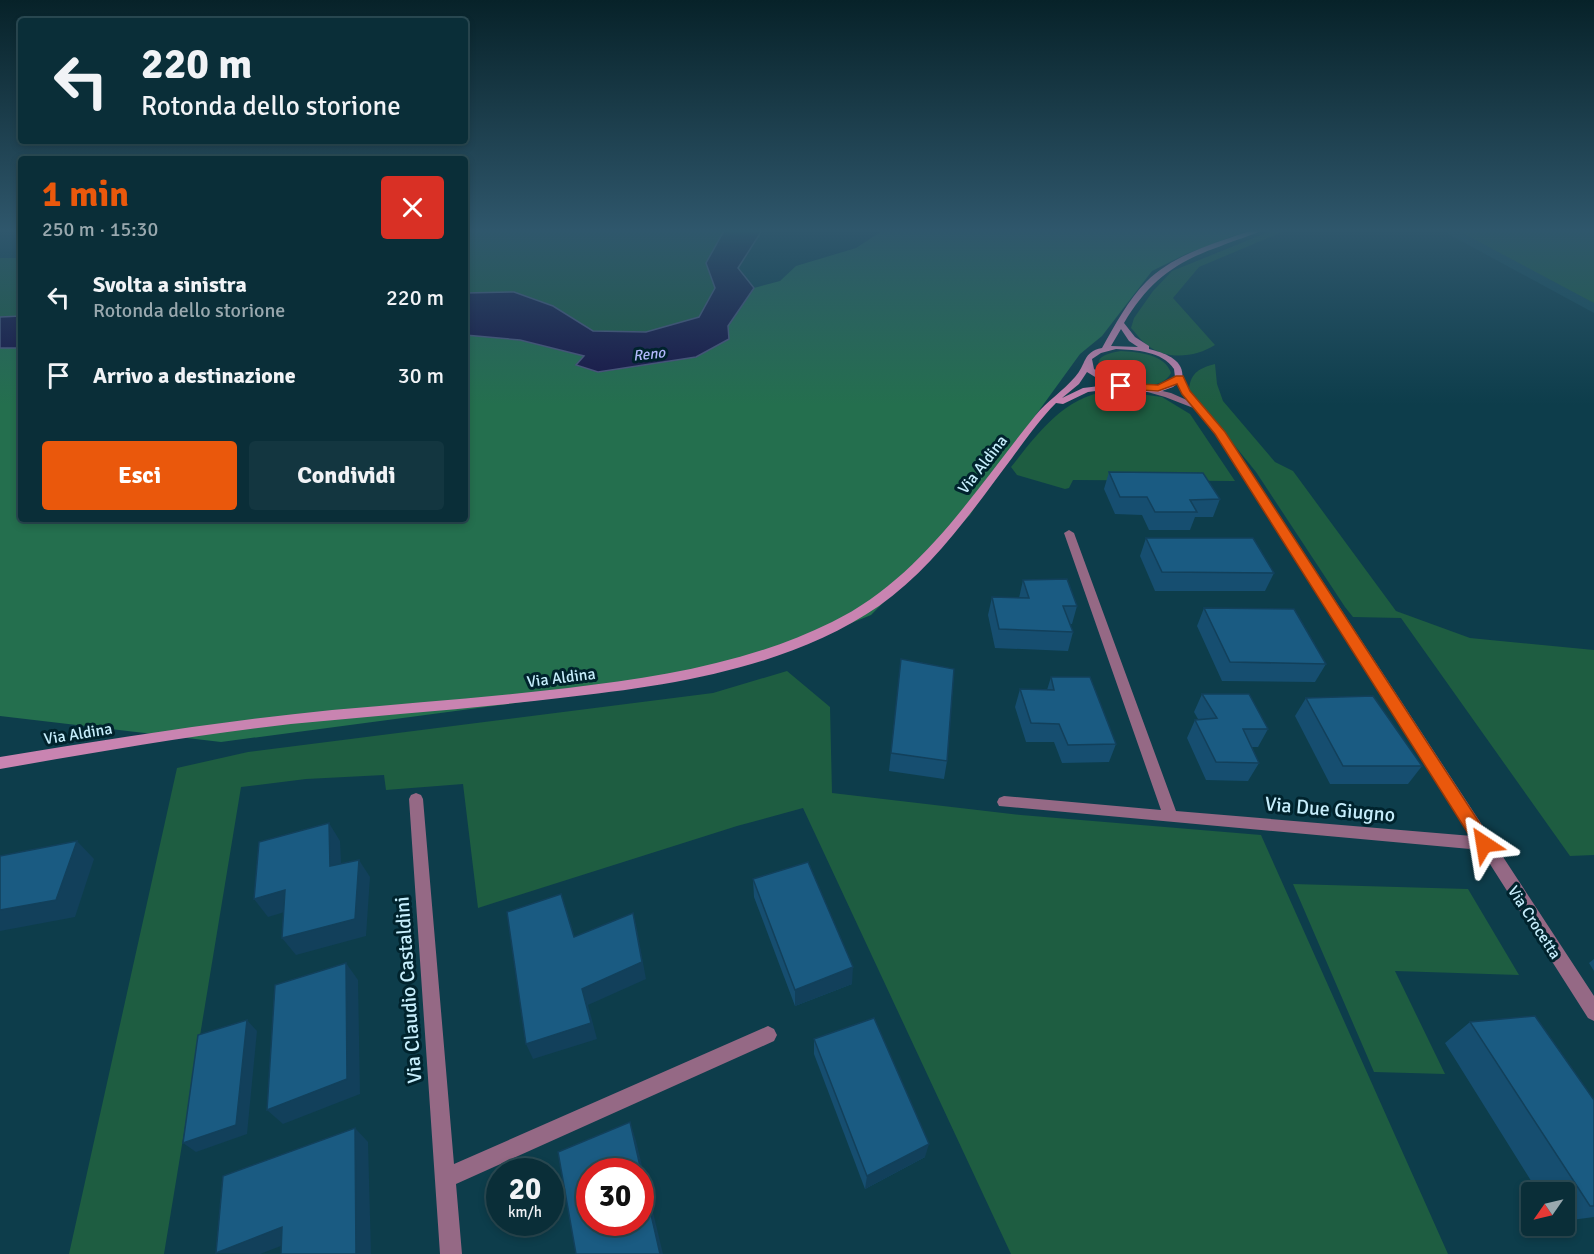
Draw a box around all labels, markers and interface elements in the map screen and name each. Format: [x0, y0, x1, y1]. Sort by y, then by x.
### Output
text: 220 m [141, 39, 252, 90]
icon: left [42, 42, 120, 120]
text: Rotonda dello storione [141, 90, 401, 123]
text: 1 min [42, 172, 129, 217]
button: close [381, 176, 444, 239]
text: 250 m · 15:30 [42, 217, 158, 242]
text: Svolta a sinistra [93, 271, 247, 298]
icon: left [42, 281, 75, 314]
text: 220 m [386, 284, 444, 311]
text: Rotonda dello storione [93, 298, 285, 323]
water label: Reno [632, 343, 667, 365]
icon: arrive [42, 359, 75, 392]
pin [1095, 360, 1146, 411]
text: Arrivo a destinazione [93, 362, 296, 389]
text: 30 m [398, 362, 444, 389]
icon: arrive [1104, 369, 1137, 402]
street label: Via Aldina [954, 431, 1012, 498]
button: Esci [42, 441, 237, 510]
button: Condividi [249, 441, 444, 510]
street label: Via Aldina [526, 664, 597, 692]
street label: Via Aldina [43, 719, 114, 749]
street label: Via Due Giugno [1264, 791, 1396, 828]
position arrow [1452, 812, 1516, 876]
street label: Via Crocetta [1503, 882, 1565, 963]
street label: Via Claudio Castaldini [389, 896, 427, 1084]
speed limit sign: 30 [576, 1158, 654, 1236]
text: 20 [509, 1171, 541, 1208]
north arrow [1521, 1182, 1575, 1236]
map controls [1521, 1182, 1575, 1236]
text: km/h [508, 1203, 542, 1221]

